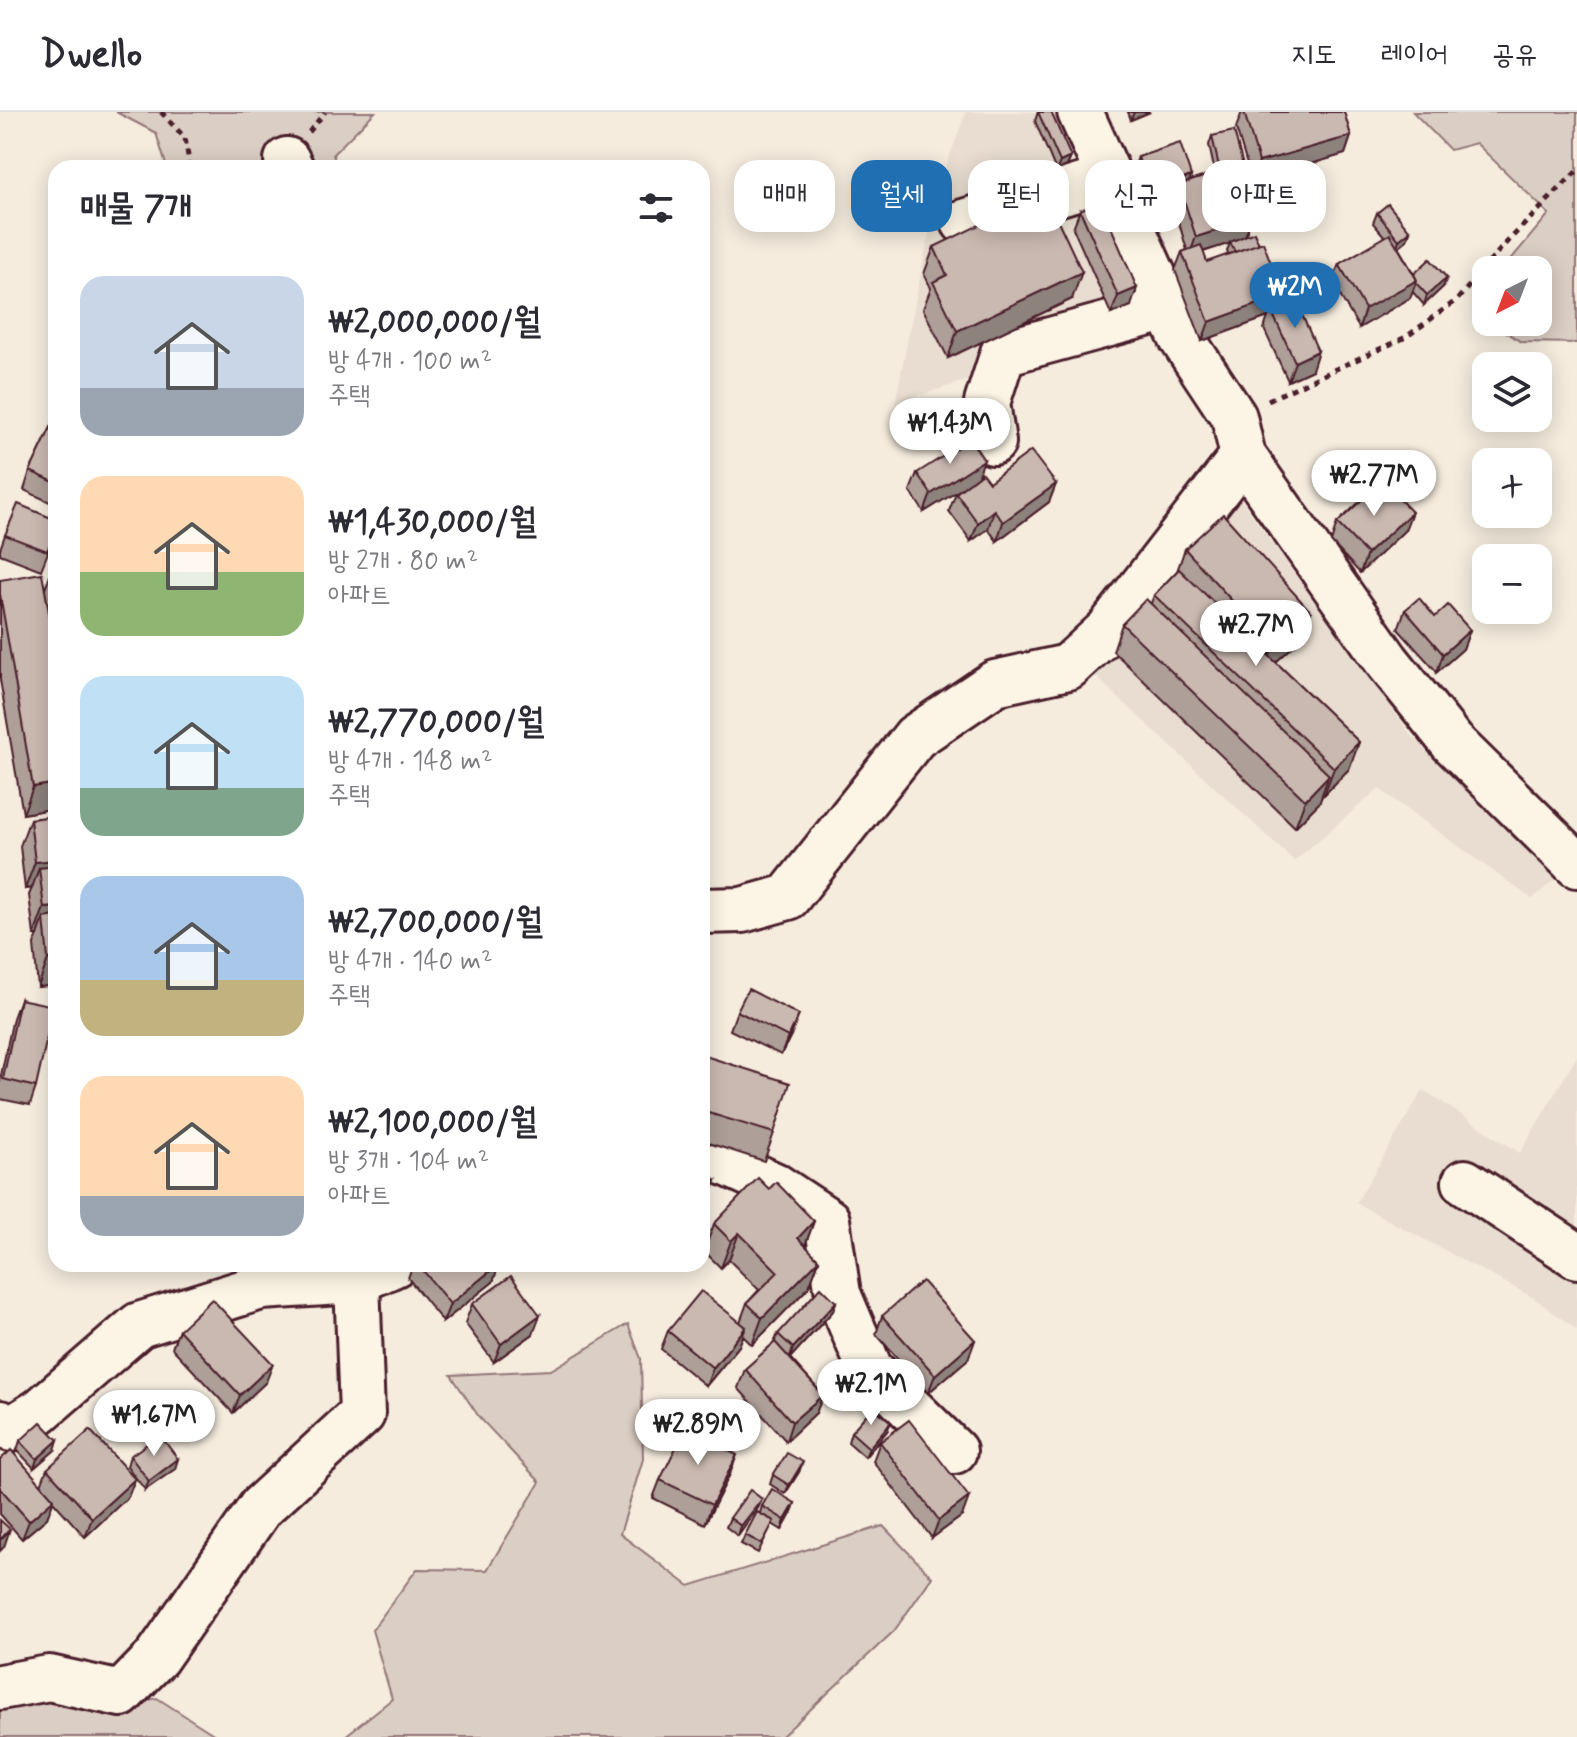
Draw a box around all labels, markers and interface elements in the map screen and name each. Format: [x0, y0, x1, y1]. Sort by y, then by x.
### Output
text: Dwello [40, 31, 142, 80]
text: 지도 [1291, 37, 1336, 74]
text: 레이어 [1380, 37, 1448, 74]
text: 공유 [1492, 37, 1537, 74]
chip: 매매 [734, 160, 835, 232]
chip: 월세 [851, 160, 952, 232]
chip: 필터 [968, 160, 1069, 232]
chip: 신규 [1085, 160, 1186, 232]
chip: 아파트 [1202, 160, 1326, 232]
text: 매물 7개 [80, 186, 192, 231]
icon: filters [634, 186, 678, 230]
north arrow [1472, 256, 1552, 336]
map controls [1472, 256, 1552, 624]
pin: ₩2M [1256, 262, 1334, 330]
text: ₩2M [1268, 271, 1322, 305]
text: ₩2,000,000/월 [328, 300, 541, 345]
icon: home [144, 308, 240, 404]
text: 방 4개 · 100 m² [328, 345, 492, 379]
button: layers [1472, 352, 1552, 432]
text: 주택 [328, 379, 370, 413]
pin: ₩1.43M [885, 398, 1015, 466]
text: ₩1.43M [907, 407, 993, 441]
button: + [1472, 448, 1552, 528]
pin: ₩2.77M [1309, 450, 1439, 518]
text: ₩2.77M [1329, 459, 1419, 493]
text: ₩1,430,000/월 [328, 500, 537, 545]
icon: home [144, 508, 240, 604]
button: − [1472, 544, 1552, 624]
text: 방 2개 · 80 m² [328, 545, 478, 579]
text: 아파트 [328, 579, 391, 613]
pin: ₩2.7M [1200, 600, 1312, 668]
text: ₩2.7M [1218, 609, 1294, 643]
text: ₩2,770,000/월 [328, 700, 544, 745]
icon: home [144, 708, 240, 804]
text: 방 4개 · 148 m² [328, 745, 493, 779]
text: 주택 [328, 779, 370, 813]
text: ₩2,700,000/월 [328, 900, 543, 945]
icon: home [144, 908, 240, 1004]
text: 방 4개 · 140 m² [328, 945, 493, 979]
text: 주택 [328, 979, 370, 1013]
text: ₩2,100,000/월 [328, 1100, 537, 1145]
icon: home [144, 1108, 240, 1204]
text: 방 3개 · 104 m² [328, 1145, 489, 1179]
text: 아파트 [328, 1179, 391, 1213]
pin: ₩2.1M [815, 1359, 927, 1427]
text: ₩2.1M [835, 1368, 907, 1402]
pin: ₩1.67M [89, 1390, 219, 1458]
text: ₩1.67M [111, 1399, 197, 1433]
pin: ₩2.89M [633, 1399, 763, 1467]
text: ₩2.89M [653, 1408, 743, 1442]

